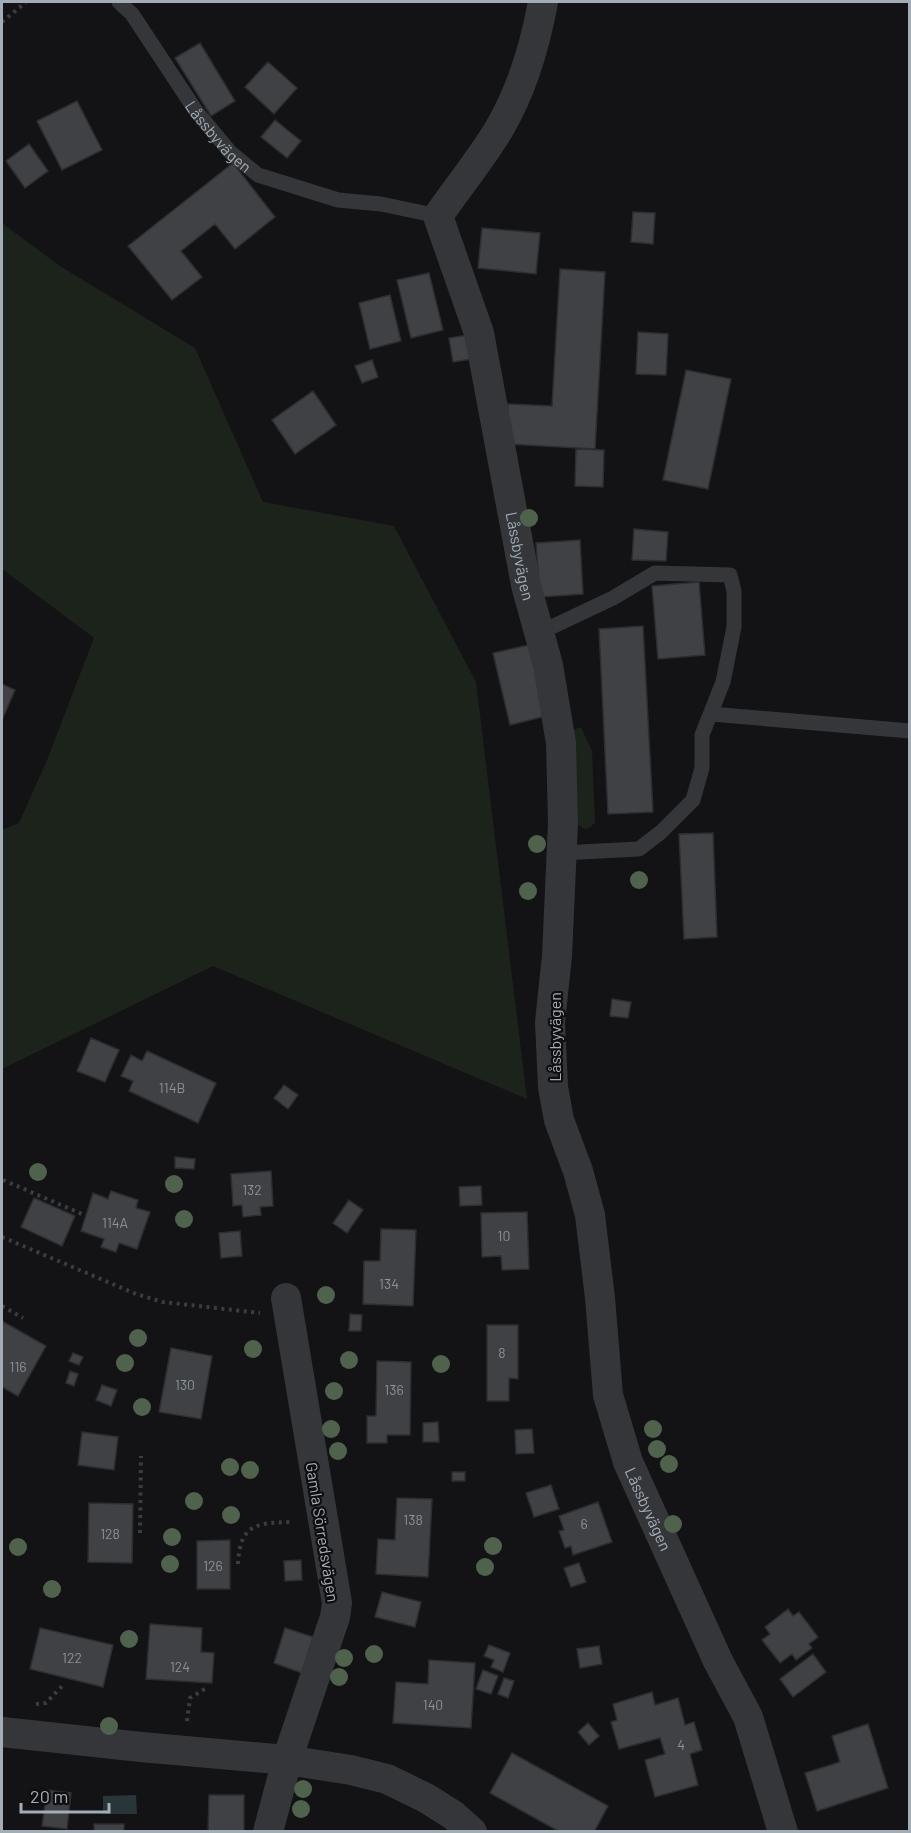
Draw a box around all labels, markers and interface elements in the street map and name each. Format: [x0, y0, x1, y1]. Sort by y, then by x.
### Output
street label: Låssbyvägen [182, 97, 256, 176]
street label: Låssbyvägen [503, 510, 539, 602]
street label: Låssbyvägen [545, 992, 564, 1082]
house number: 114B [159, 1079, 185, 1096]
house number: 132 [242, 1181, 262, 1198]
house number: 114A [102, 1214, 129, 1231]
house number: 10 [498, 1227, 510, 1244]
house number: 134 [379, 1275, 399, 1292]
house number: 8 [498, 1344, 506, 1361]
house number: 116 [9, 1358, 27, 1375]
house number: 130 [175, 1376, 195, 1393]
house number: 136 [384, 1381, 404, 1398]
street label: Gamla Sörredsvägen [303, 1461, 343, 1603]
street label: Låssbyvägen [622, 1464, 676, 1553]
house number: 138 [403, 1511, 423, 1528]
house number: 6 [580, 1515, 588, 1532]
house number: 128 [100, 1525, 120, 1542]
house number: 126 [203, 1557, 223, 1574]
house number: 122 [62, 1649, 82, 1666]
house number: 124 [170, 1658, 190, 1675]
house number: 140 [423, 1696, 443, 1713]
house number: 4 [677, 1736, 685, 1753]
scale bar [21, 1776, 110, 1814]
text: 20 m [30, 1785, 68, 1807]

